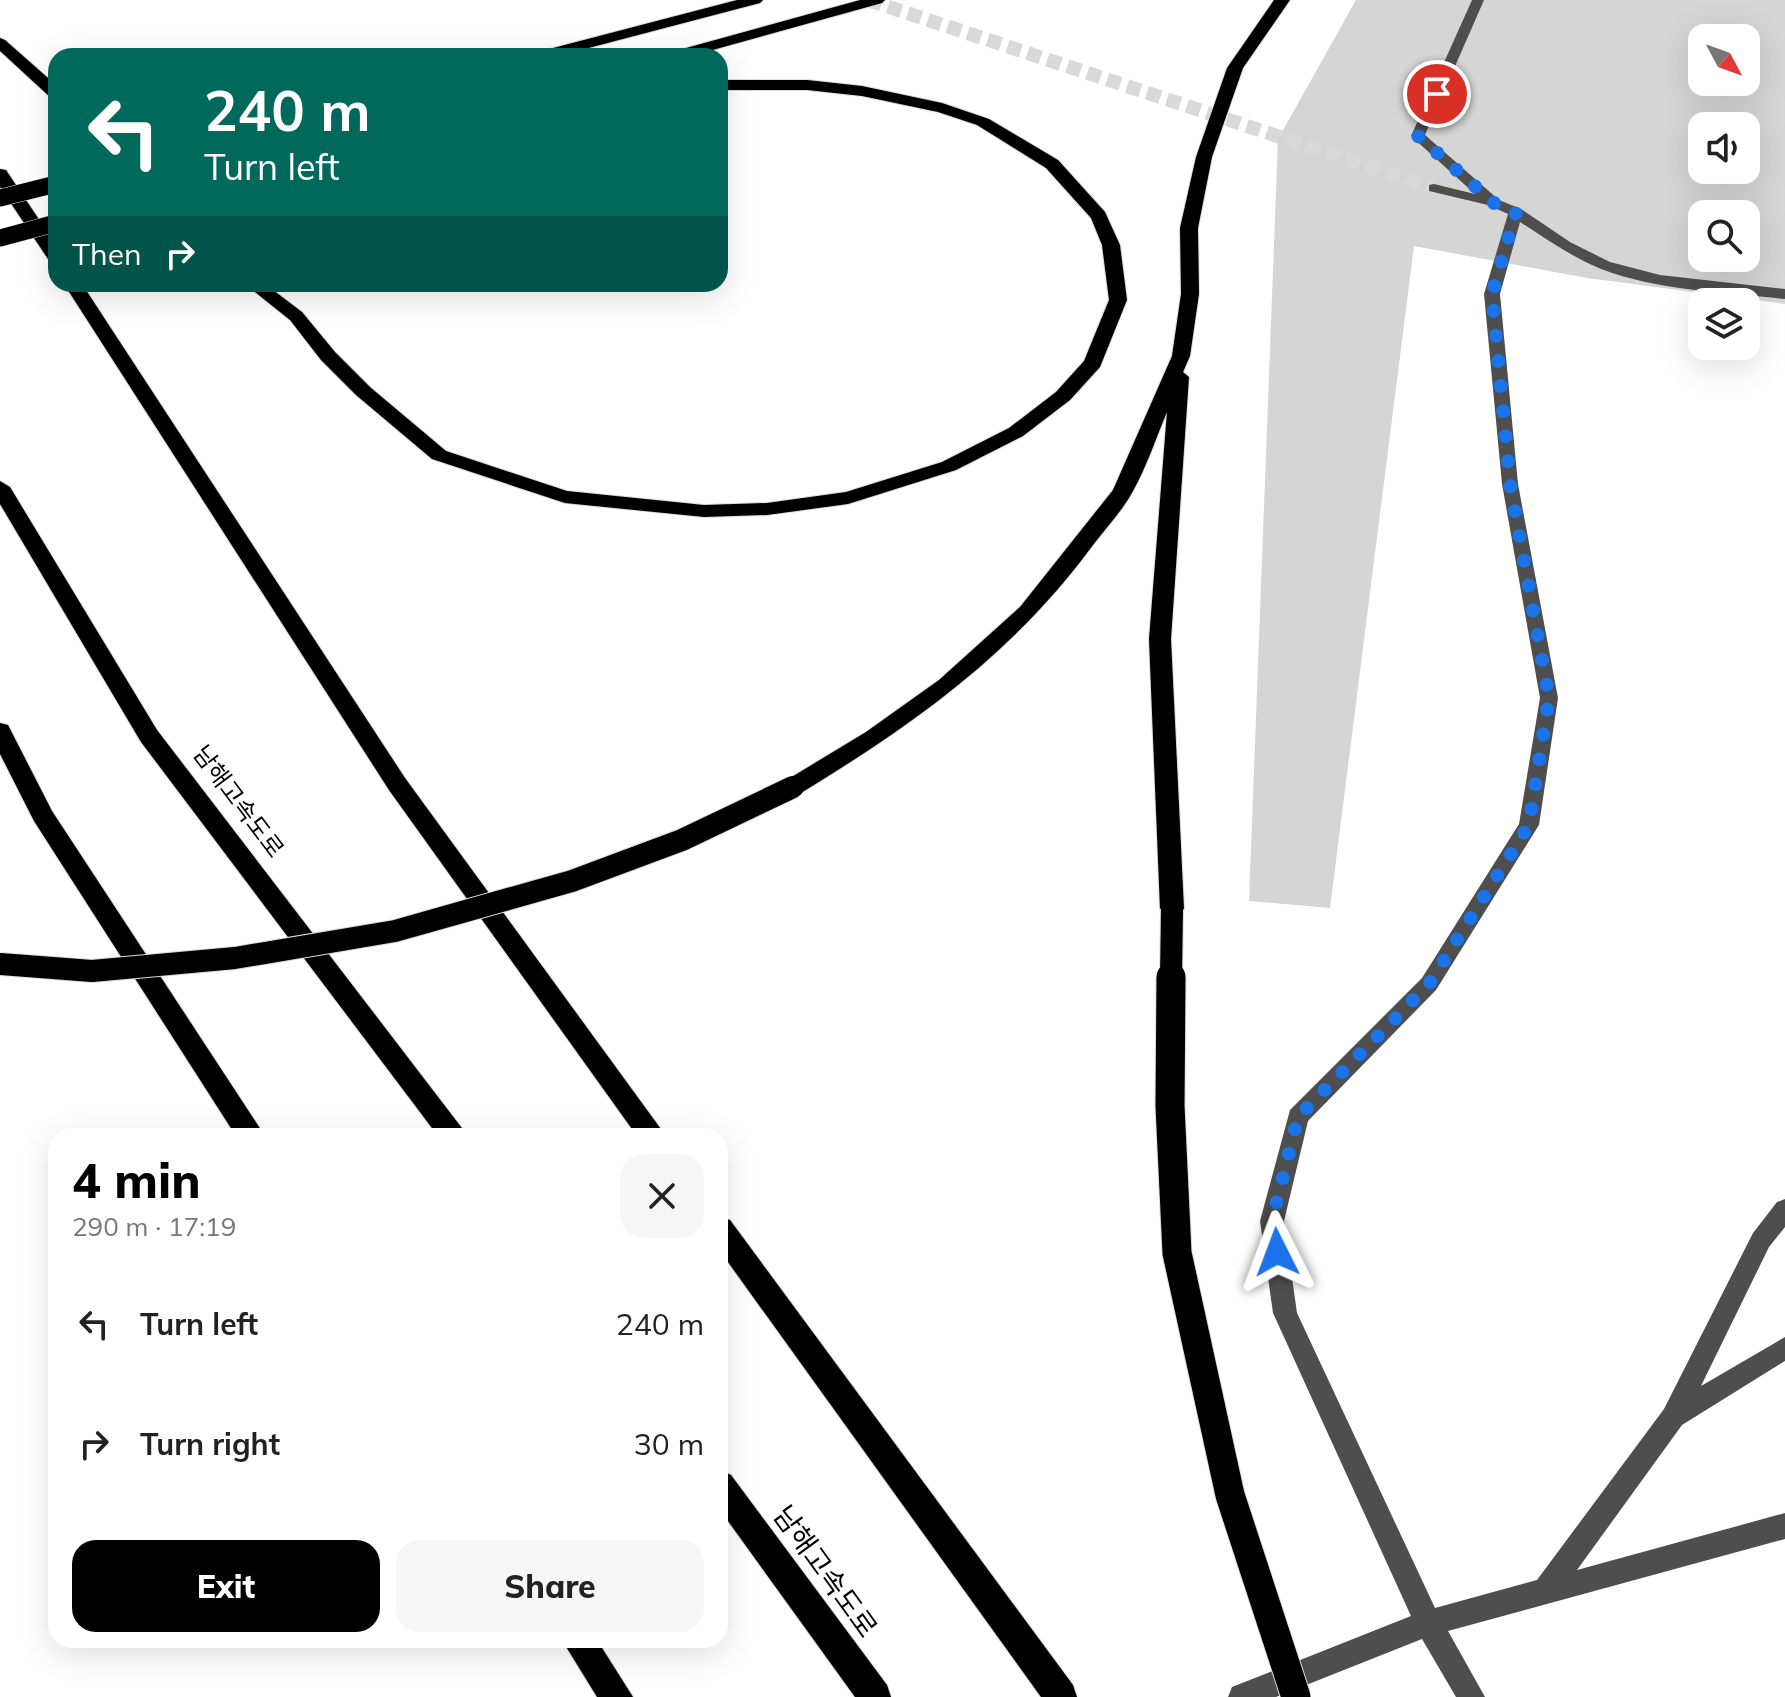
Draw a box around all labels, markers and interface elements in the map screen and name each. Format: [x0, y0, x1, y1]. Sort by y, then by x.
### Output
north arrow [1688, 24, 1760, 96]
map controls [1688, 24, 1760, 360]
pin [1403, 60, 1471, 128]
icon: arrive [1415, 72, 1459, 116]
text: 240 m [204, 75, 371, 145]
icon: left [72, 80, 176, 184]
button: sound [1688, 112, 1760, 184]
text: Turn left [204, 144, 340, 189]
button: search [1688, 200, 1760, 272]
icon: right [158, 232, 202, 276]
text: Then [72, 235, 142, 273]
button: layers [1688, 288, 1760, 360]
street label: 남해고속도로 [187, 739, 291, 863]
text: 4 min [72, 1150, 201, 1210]
button: close [620, 1154, 704, 1238]
text: 290 m · 17:19 [72, 1210, 236, 1243]
position arrow [1235, 1210, 1319, 1294]
icon: left [72, 1302, 116, 1346]
text: Turn left [140, 1305, 258, 1343]
text: 240 m [616, 1305, 704, 1343]
icon: right [72, 1422, 116, 1466]
text: Turn right [140, 1425, 280, 1463]
text: 30 m [634, 1425, 704, 1463]
street label: 남해고속도로 [766, 1498, 886, 1644]
button: Exit [72, 1540, 380, 1632]
button: Share [396, 1540, 704, 1632]

